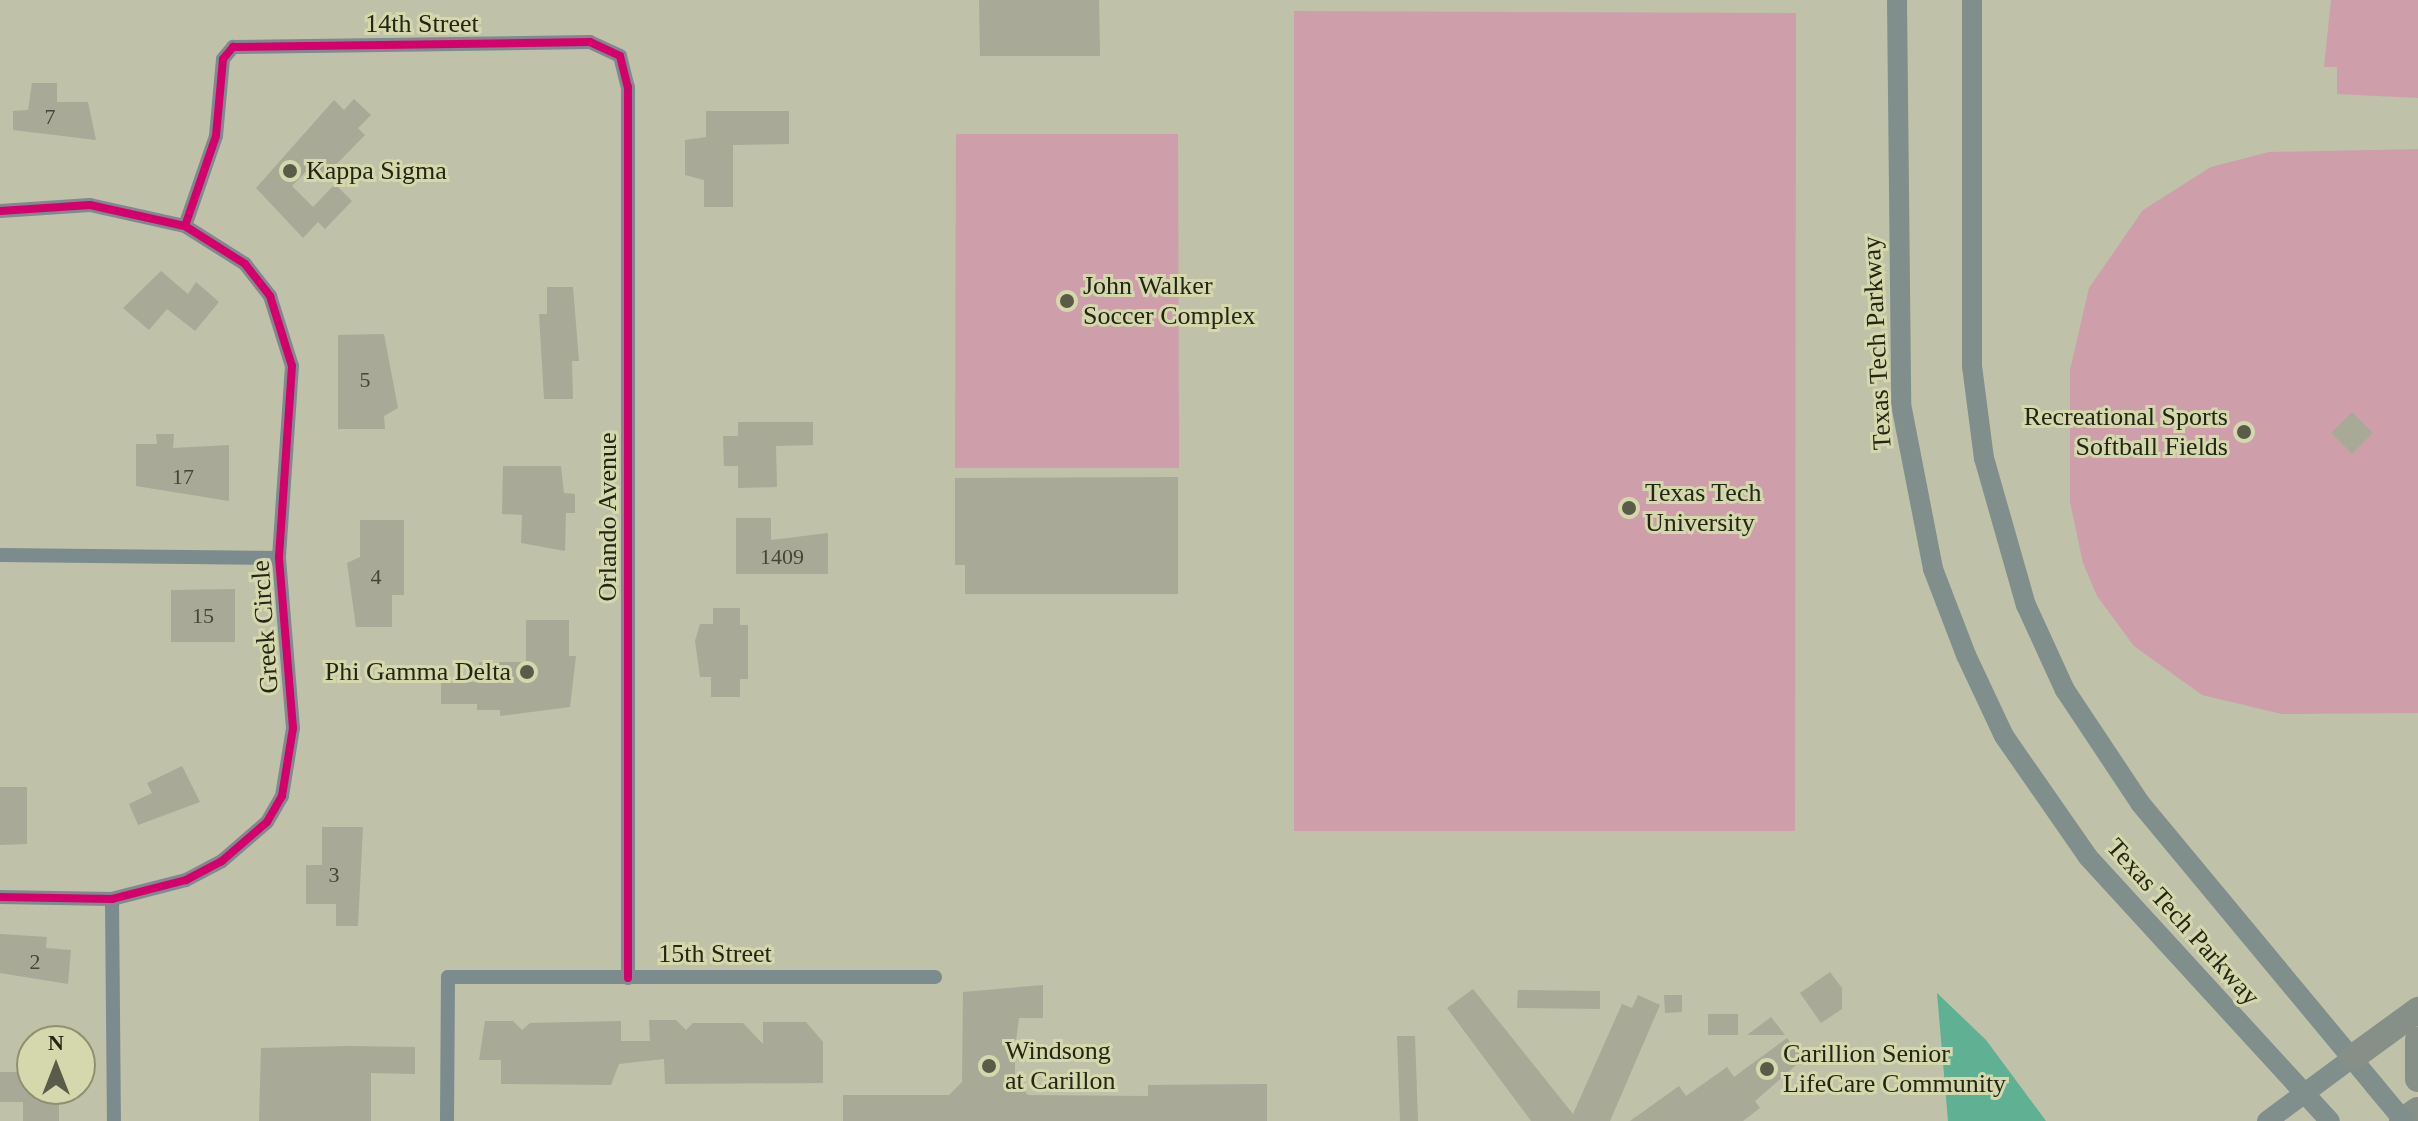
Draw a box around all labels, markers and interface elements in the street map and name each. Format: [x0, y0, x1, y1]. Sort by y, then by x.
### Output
street label: 14th Street [365, 8, 479, 40]
house number: 7 [44, 104, 56, 130]
place label: Kappa Sigma [306, 155, 447, 187]
marker: Kappa Sigma [281, 162, 299, 180]
street label: Texas Tech Parkway [1856, 235, 1898, 451]
place label: John Walker Soccer Complex [1083, 270, 1256, 332]
marker: John Walker Soccer Complex [1058, 292, 1076, 310]
house number: 5 [360, 367, 370, 393]
place label: Recreational Sports Softball Fields [2024, 401, 2228, 462]
marker: Recreational Sports Softball Fields [2235, 423, 2253, 441]
street label: Orlando Avenue [592, 432, 624, 602]
house number: 17 [172, 464, 194, 490]
place label: Texas Tech University [1645, 477, 1762, 538]
marker: Texas Tech University [1620, 499, 1638, 517]
house number: 1409 [760, 544, 804, 570]
street label: Greek Circle [245, 559, 285, 695]
house number: 4 [370, 564, 382, 590]
house number: 15 [192, 603, 214, 629]
place label: Phi Gamma Delta [325, 656, 511, 688]
marker: Phi Gamma Delta [518, 663, 536, 681]
street label: Texas Tech Parkway [2100, 832, 2266, 1012]
house number: 3 [328, 862, 340, 888]
street label: 15th Street [658, 938, 772, 970]
house number: 2 [30, 949, 40, 975]
north arrow [16, 1025, 96, 1105]
text: N [48, 1030, 64, 1055]
place label: Windsong at Carillon [1005, 1035, 1115, 1096]
place label: Carillion Senior LifeCare Community [1783, 1038, 2006, 1100]
marker: Windsong at Carillon [980, 1057, 998, 1075]
marker: Carillion Senior LifeCare Community [1758, 1060, 1776, 1078]

